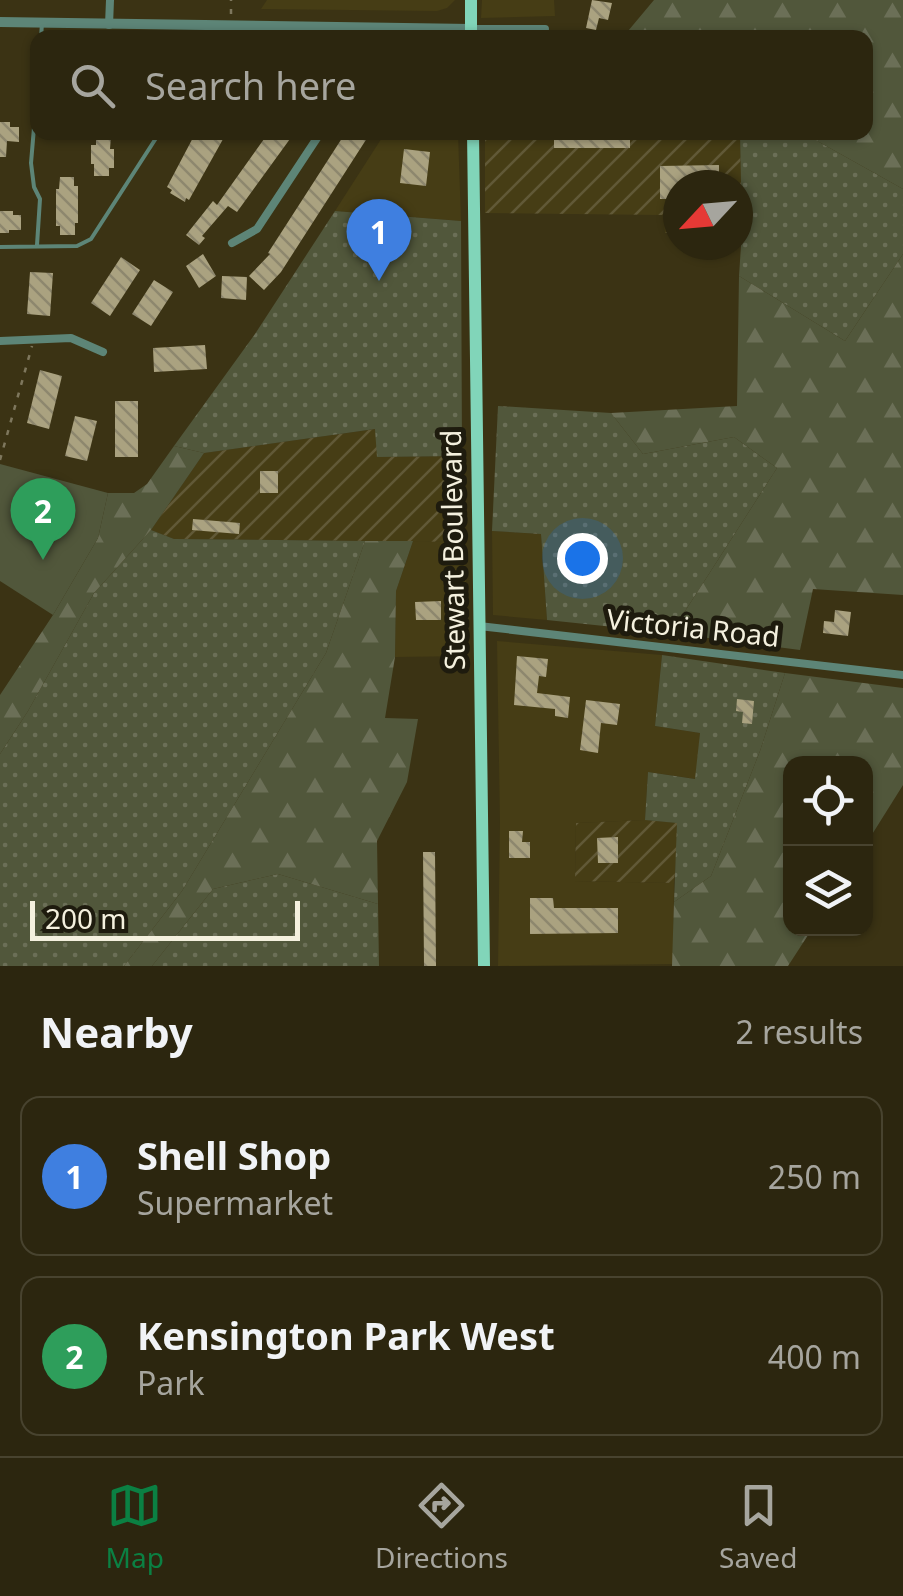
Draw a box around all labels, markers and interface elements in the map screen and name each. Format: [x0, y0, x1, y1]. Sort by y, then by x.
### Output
search box [30, 30, 873, 140]
icon: search [65, 58, 120, 113]
text: Search here [145, 59, 356, 111]
north arrow [663, 170, 753, 260]
pin: 1 [346, 198, 412, 281]
street label: Stewart Boulevard [431, 429, 473, 671]
pin: 2 [10, 478, 76, 560]
your location [557, 533, 608, 584]
street label: Victoria Road [605, 599, 781, 655]
map controls [783, 756, 873, 936]
button: locate [783, 756, 873, 846]
button: layers [783, 846, 873, 936]
scale bar [30, 896, 300, 940]
text: 200 m [45, 899, 127, 937]
text: Nearby [40, 1003, 193, 1060]
text: 2 results [736, 1010, 863, 1053]
text: Shell Shop [137, 1129, 331, 1181]
text: 1 [65, 1155, 84, 1198]
text: 250 m [768, 1155, 861, 1198]
text: Supermarket [137, 1181, 333, 1224]
text: Kensington Park West [137, 1309, 555, 1361]
text: 2 [65, 1335, 84, 1378]
text: 400 m [768, 1335, 861, 1378]
text: Park [137, 1361, 205, 1404]
tab: Map [106, 1478, 164, 1576]
tab: Directions [375, 1478, 508, 1576]
tab: Saved [719, 1478, 797, 1576]

